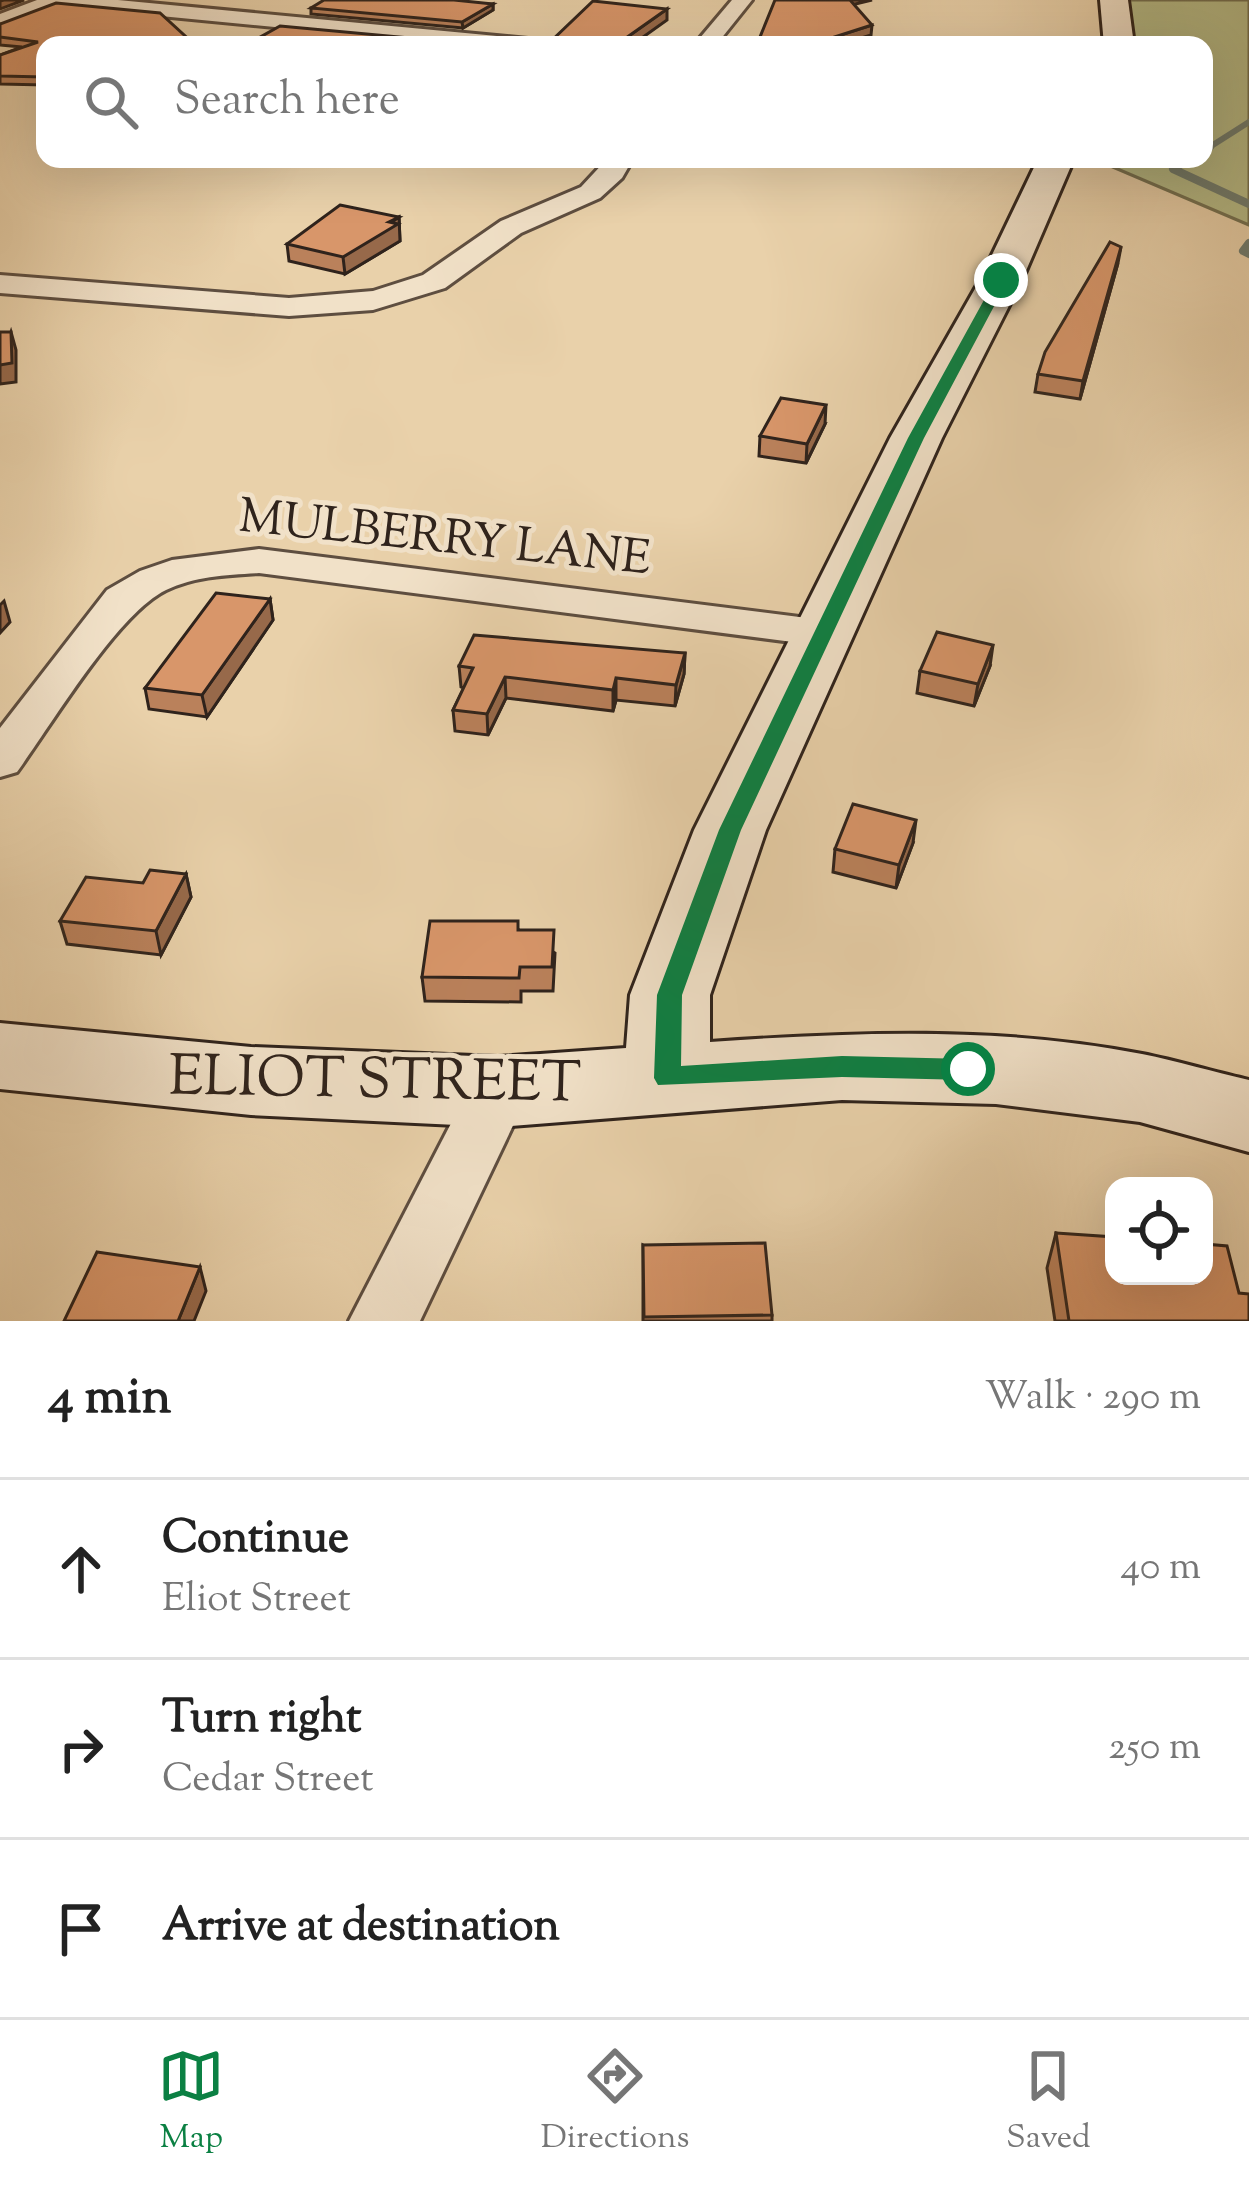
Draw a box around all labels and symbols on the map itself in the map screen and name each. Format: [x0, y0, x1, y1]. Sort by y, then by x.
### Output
route end [974, 253, 1028, 307]
street label: MULBERRY LANE [235, 485, 654, 596]
street label: ELIOT STREET [168, 1038, 582, 1128]
route start [941, 1042, 995, 1096]

